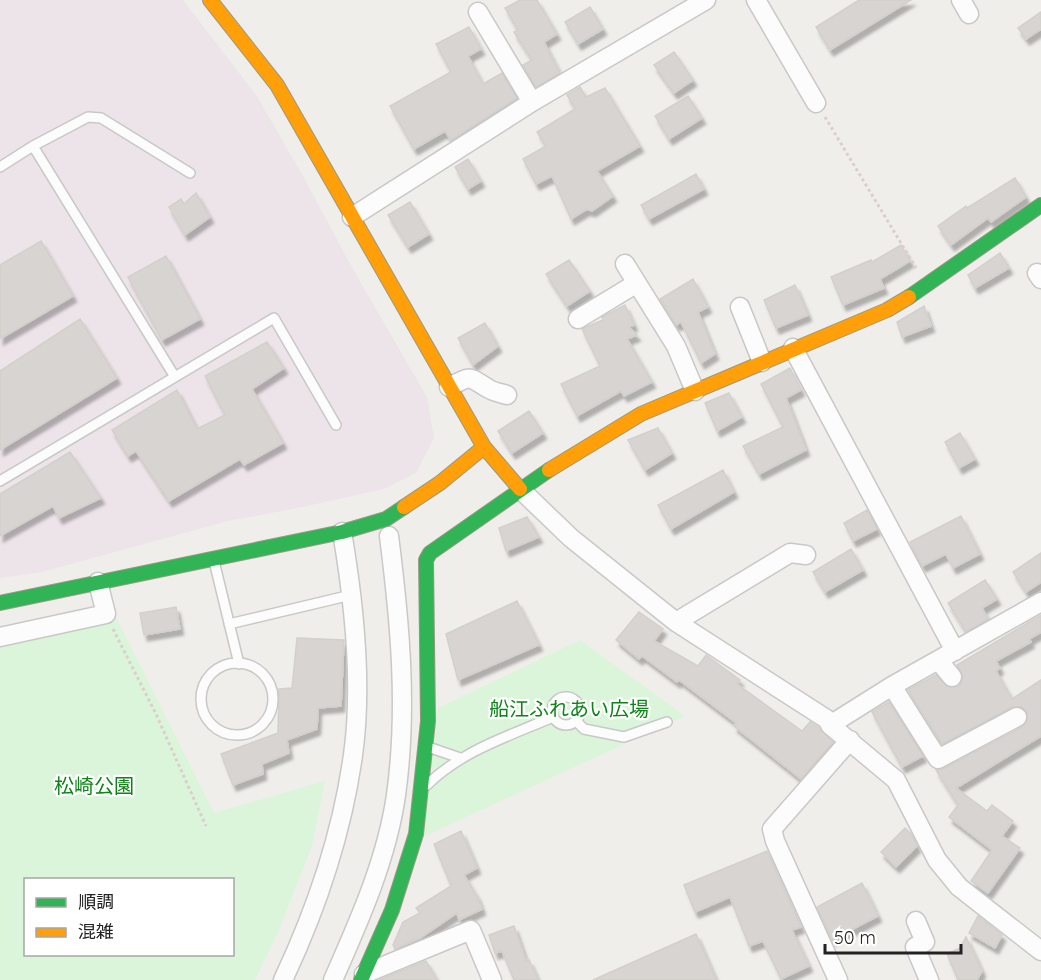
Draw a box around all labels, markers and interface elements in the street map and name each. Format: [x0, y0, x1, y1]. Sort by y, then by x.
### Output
park label: 船江ふれあい広場 [489, 696, 649, 721]
park label: 松崎公園 [54, 773, 134, 798]
legend [24, 878, 234, 956]
text: 順調 [78, 890, 114, 913]
scale bar [825, 917, 962, 955]
text: 混雑 [78, 920, 114, 943]
text: 50 m [834, 926, 876, 949]

